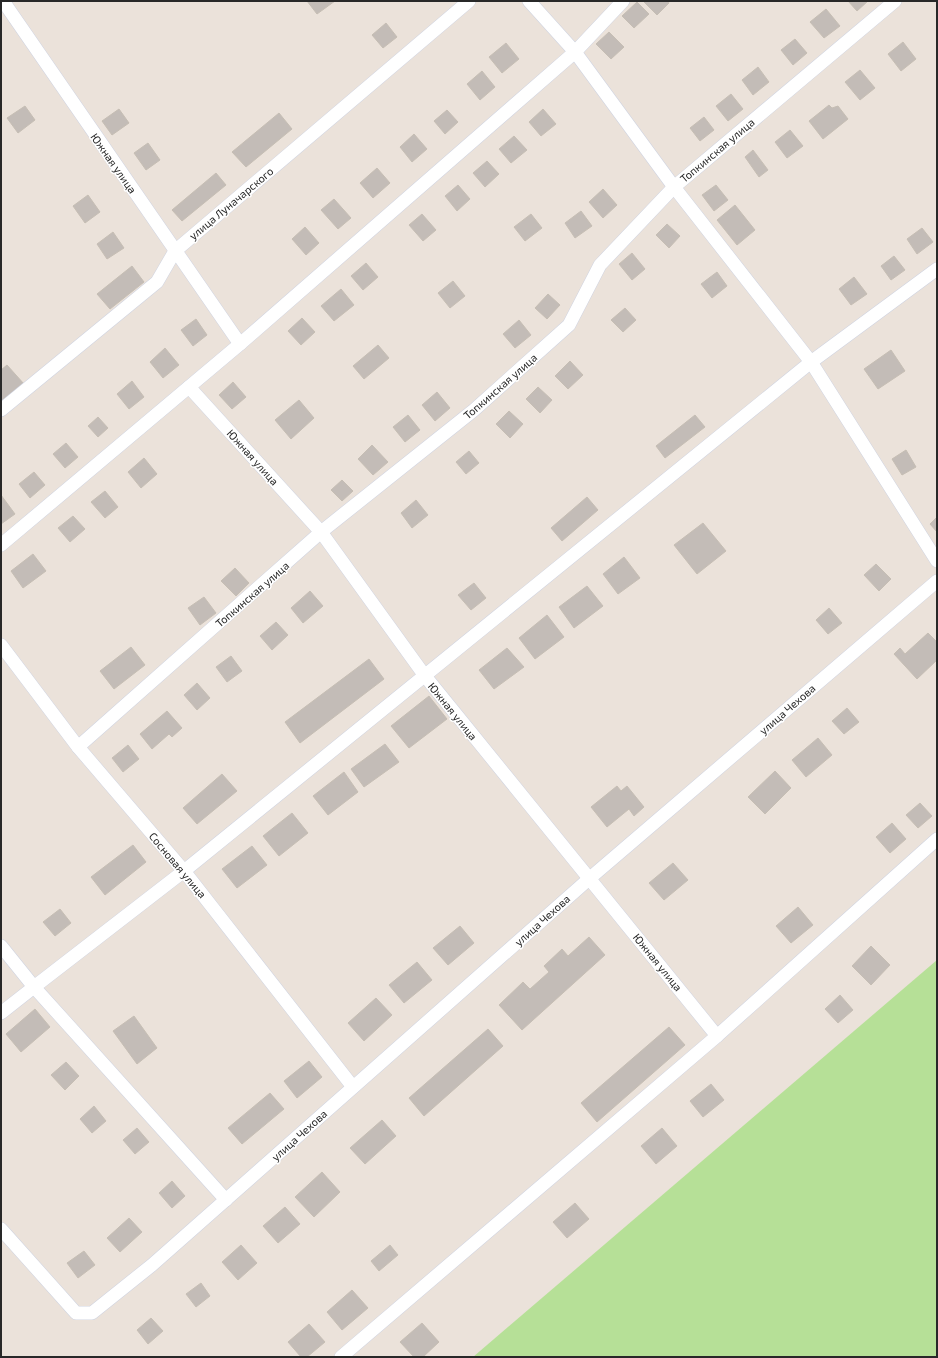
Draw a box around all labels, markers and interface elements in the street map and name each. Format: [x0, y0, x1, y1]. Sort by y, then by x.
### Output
street label: Топкинская улица [677, 115, 757, 186]
street label: Южная улица [88, 130, 140, 196]
street label: улица Луначарского [186, 164, 276, 243]
street label: Топкинская улица [461, 351, 540, 422]
street label: Южная улица [224, 426, 281, 488]
street label: Топкинская улица [213, 559, 292, 630]
street label: Южная улица [425, 680, 480, 743]
street label: улица Чехова [756, 681, 818, 738]
street label: Сосновая улица [146, 829, 209, 901]
street label: улица Чехова [512, 892, 573, 949]
street label: Южная улица [630, 931, 685, 994]
street label: улица Чехова [269, 1107, 330, 1164]

